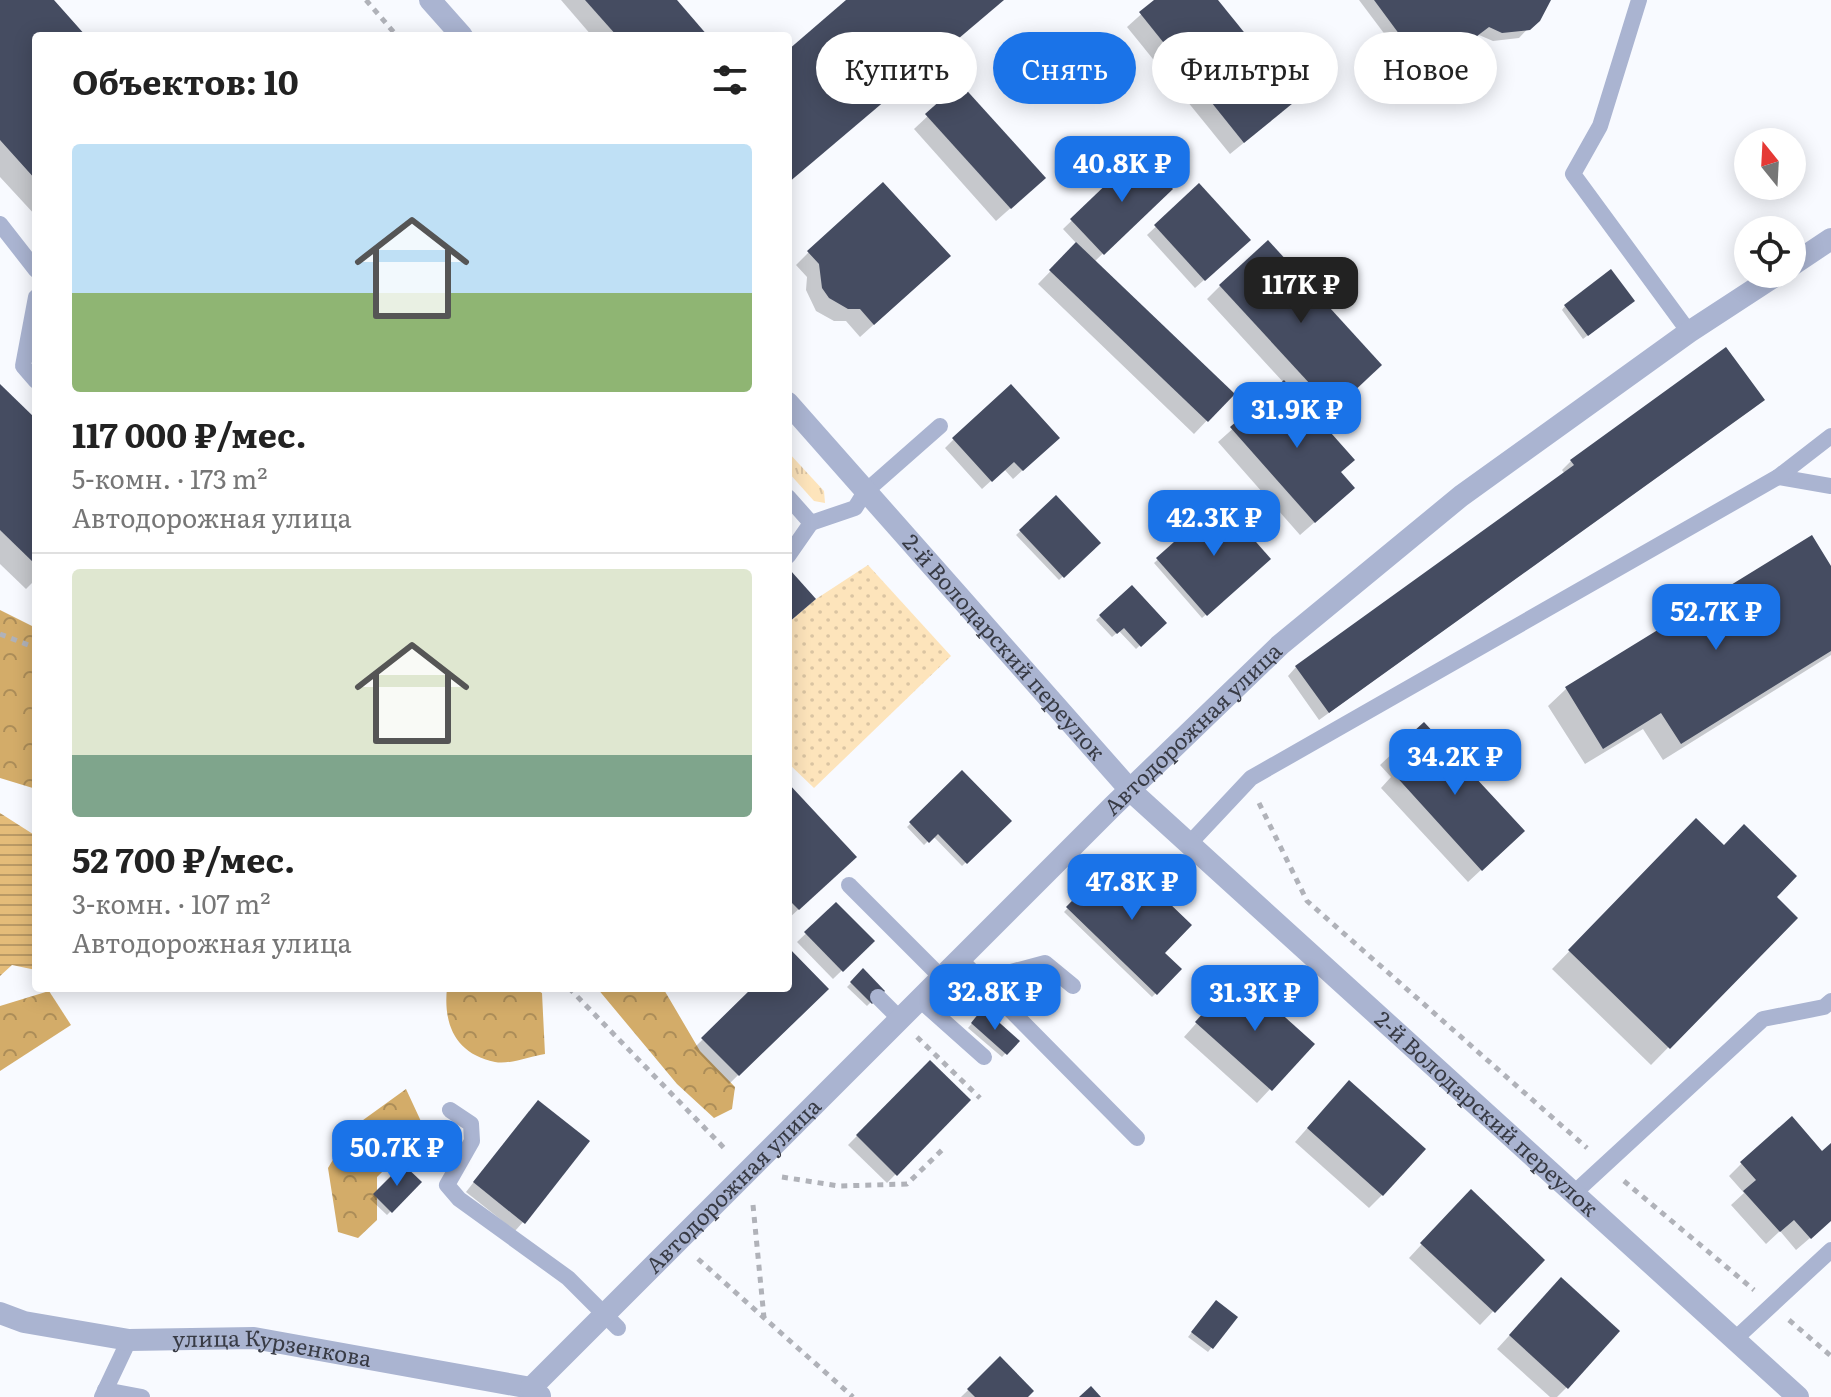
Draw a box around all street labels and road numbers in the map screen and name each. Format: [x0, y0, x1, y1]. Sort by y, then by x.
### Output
street label: 2-й Володарский переулок [896, 526, 1114, 767]
street label: Автодорожная улица [1095, 634, 1289, 822]
street label: 2-й Володарский переулок [1368, 1002, 1607, 1223]
street label: Автодорожная улица [637, 1089, 828, 1280]
street label: улица Курзенкова [172, 1320, 375, 1374]

